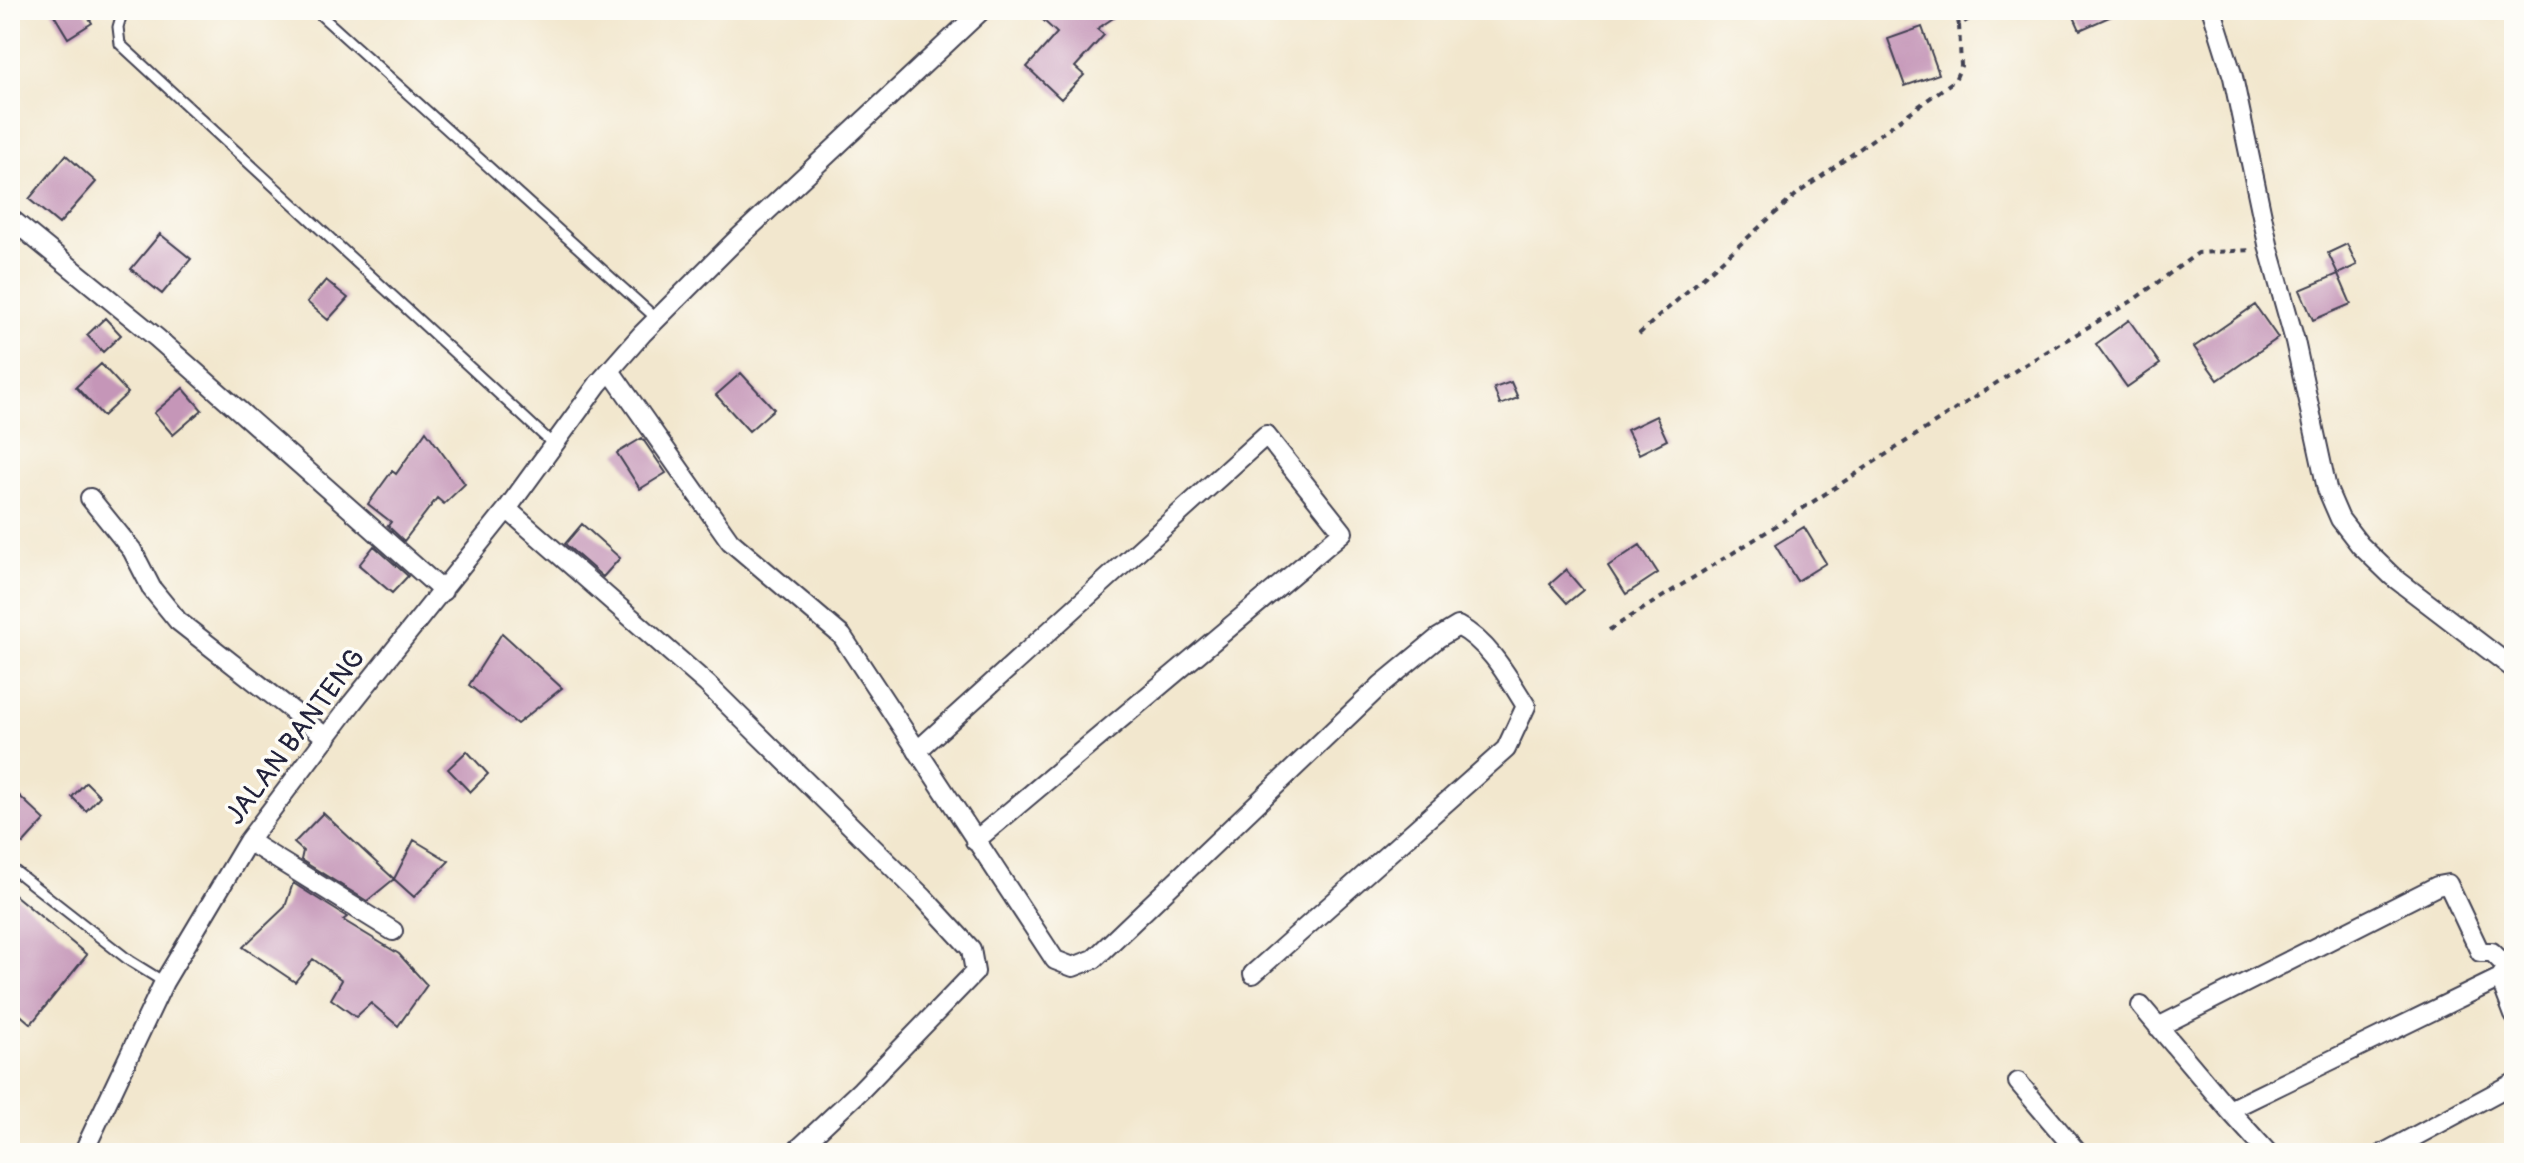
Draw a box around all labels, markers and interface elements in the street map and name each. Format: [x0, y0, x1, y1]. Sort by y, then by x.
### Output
street label: JALAN BANTENG [218, 642, 373, 832]

